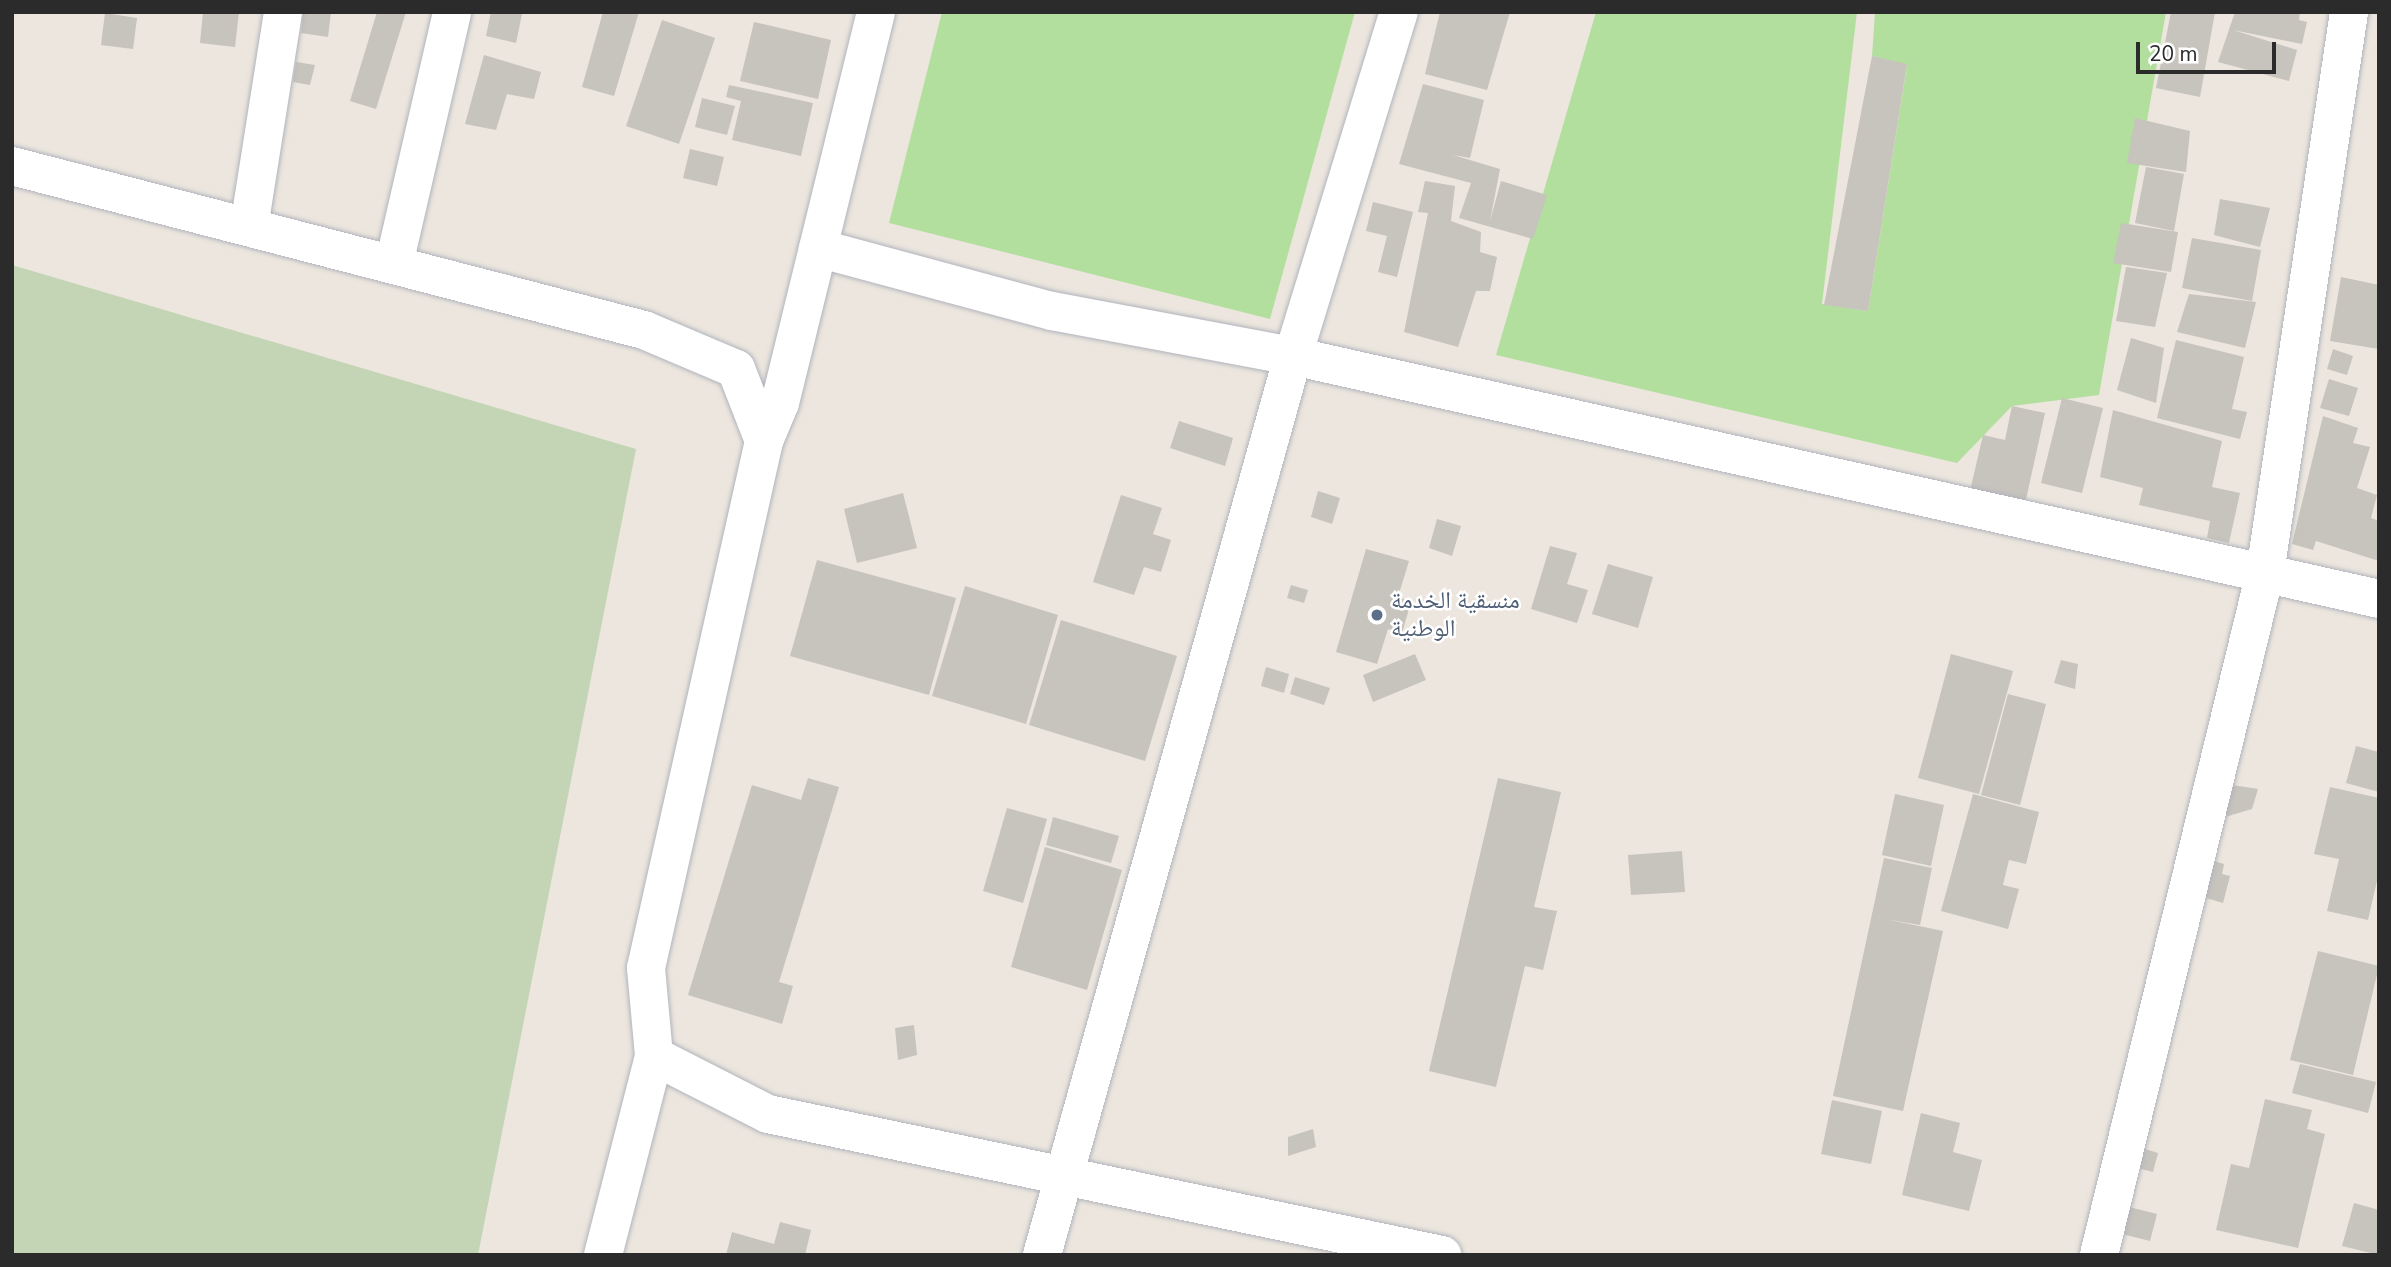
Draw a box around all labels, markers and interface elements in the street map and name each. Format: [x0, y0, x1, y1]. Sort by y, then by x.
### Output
scale bar [2139, 28, 2279, 72]
text: 20 m [2149, 40, 2198, 68]
place label: منسقية الخدمة الوطنية [1391, 587, 1520, 643]
marker: منسقية الخدمة الوطنية [1369, 607, 1385, 623]

